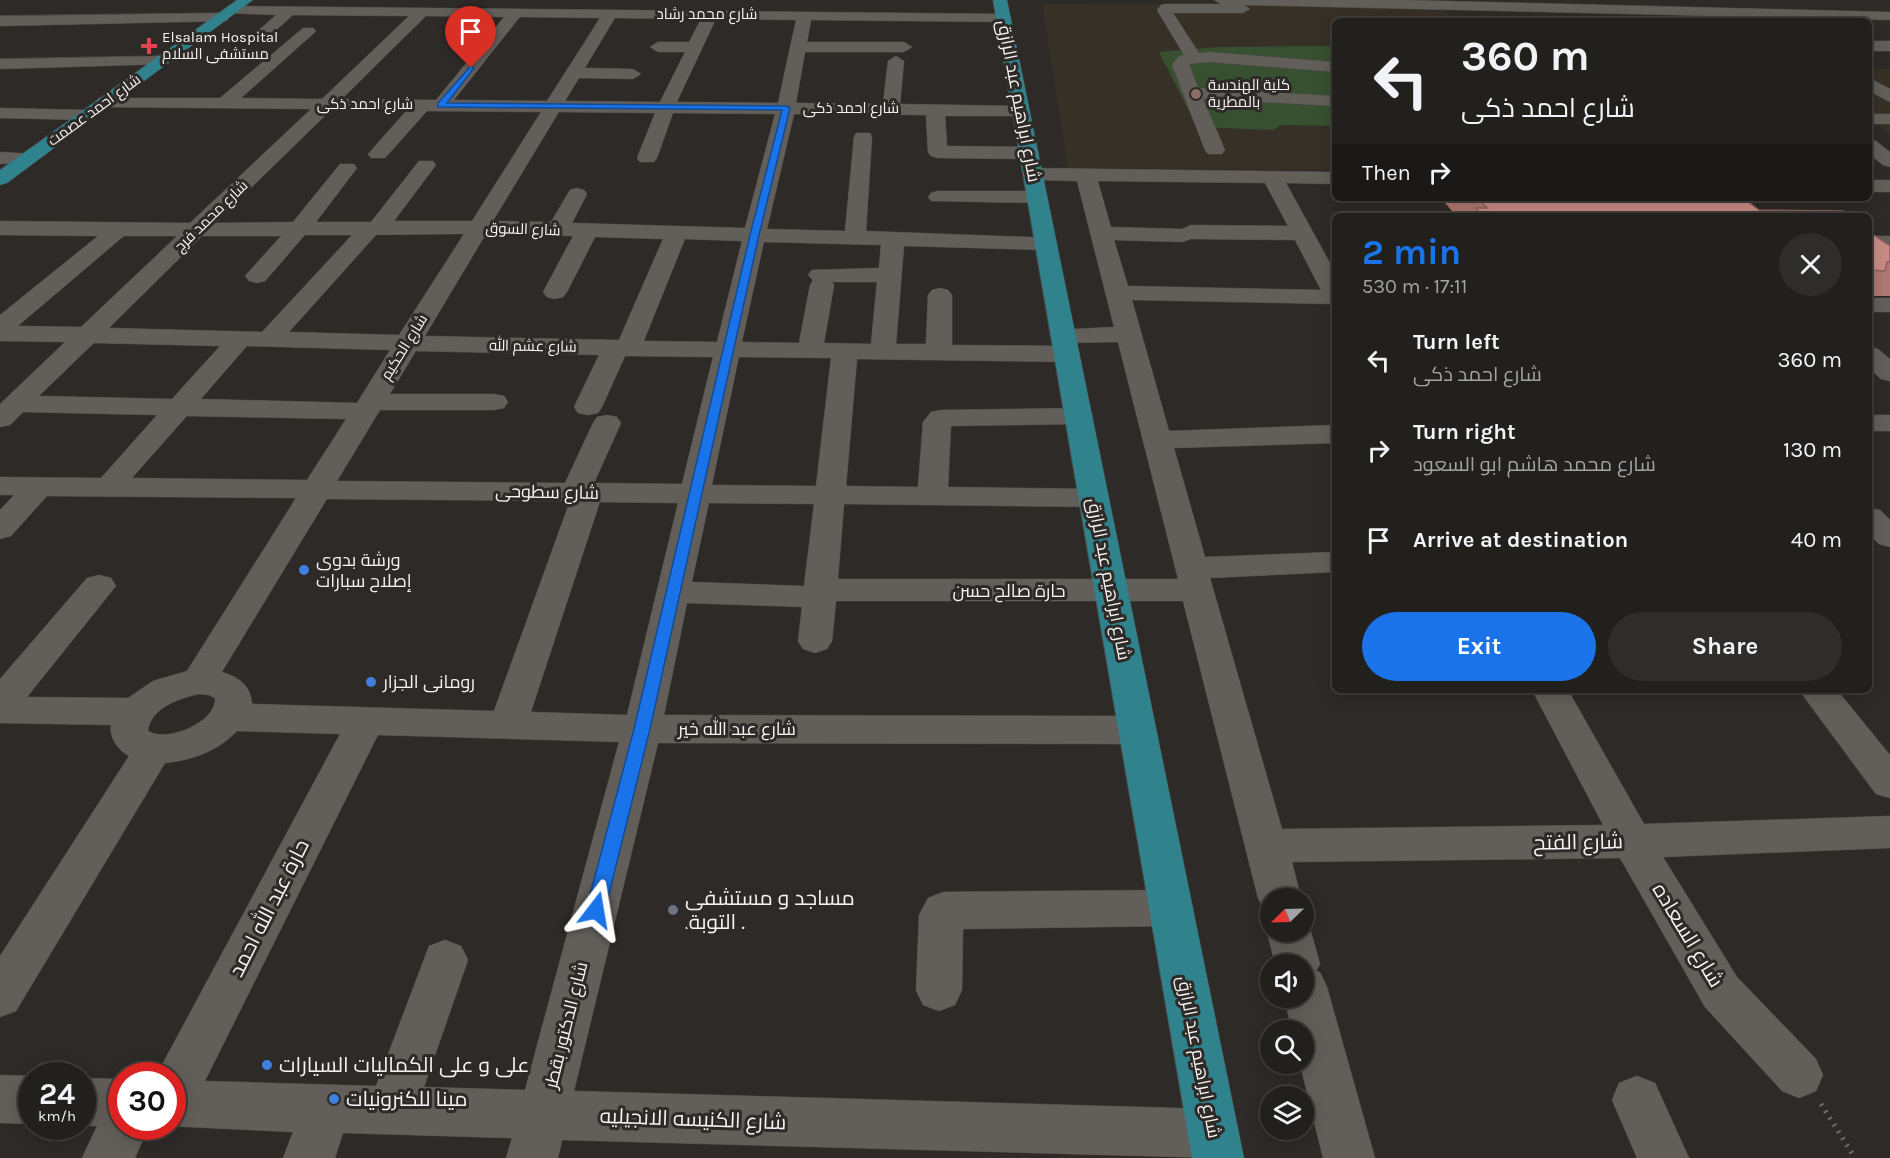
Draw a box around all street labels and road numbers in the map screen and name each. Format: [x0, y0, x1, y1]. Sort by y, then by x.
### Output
street label: شارع محمد رشاد [656, 5, 758, 25]
street label: شارع ابراهيم عبد الرازق [991, 18, 1046, 184]
street label: شارع احمد عصمت [44, 70, 145, 151]
street label: شارع احمد ذكى [317, 95, 413, 115]
street label: شارع احمد ذكى [803, 99, 899, 119]
street label: شارع محمد فرج [170, 176, 253, 257]
street label: شارع السوق [485, 219, 561, 241]
street label: شارع الحكيم [377, 311, 433, 384]
street label: شارع عشم الله [489, 335, 577, 358]
street label: شارع سطوحى [495, 480, 599, 505]
street label: شارع ابراهيم عبد الرازق [1081, 496, 1136, 662]
street label: حارة صالح حسن [952, 580, 1066, 603]
street label: شارع عبد الله خير [677, 717, 796, 741]
street label: شارع الفتح [1533, 829, 1623, 857]
street label: حارة عبد الله احمد [222, 834, 314, 981]
street label: شارع السعاده [1646, 879, 1728, 992]
street label: شارع الدكتور بقطر [539, 959, 593, 1092]
street label: شارع ابراهيم عبد الرازق [1171, 974, 1226, 1140]
street label: شارع الكنيسه الانجيليه [599, 1104, 787, 1136]

